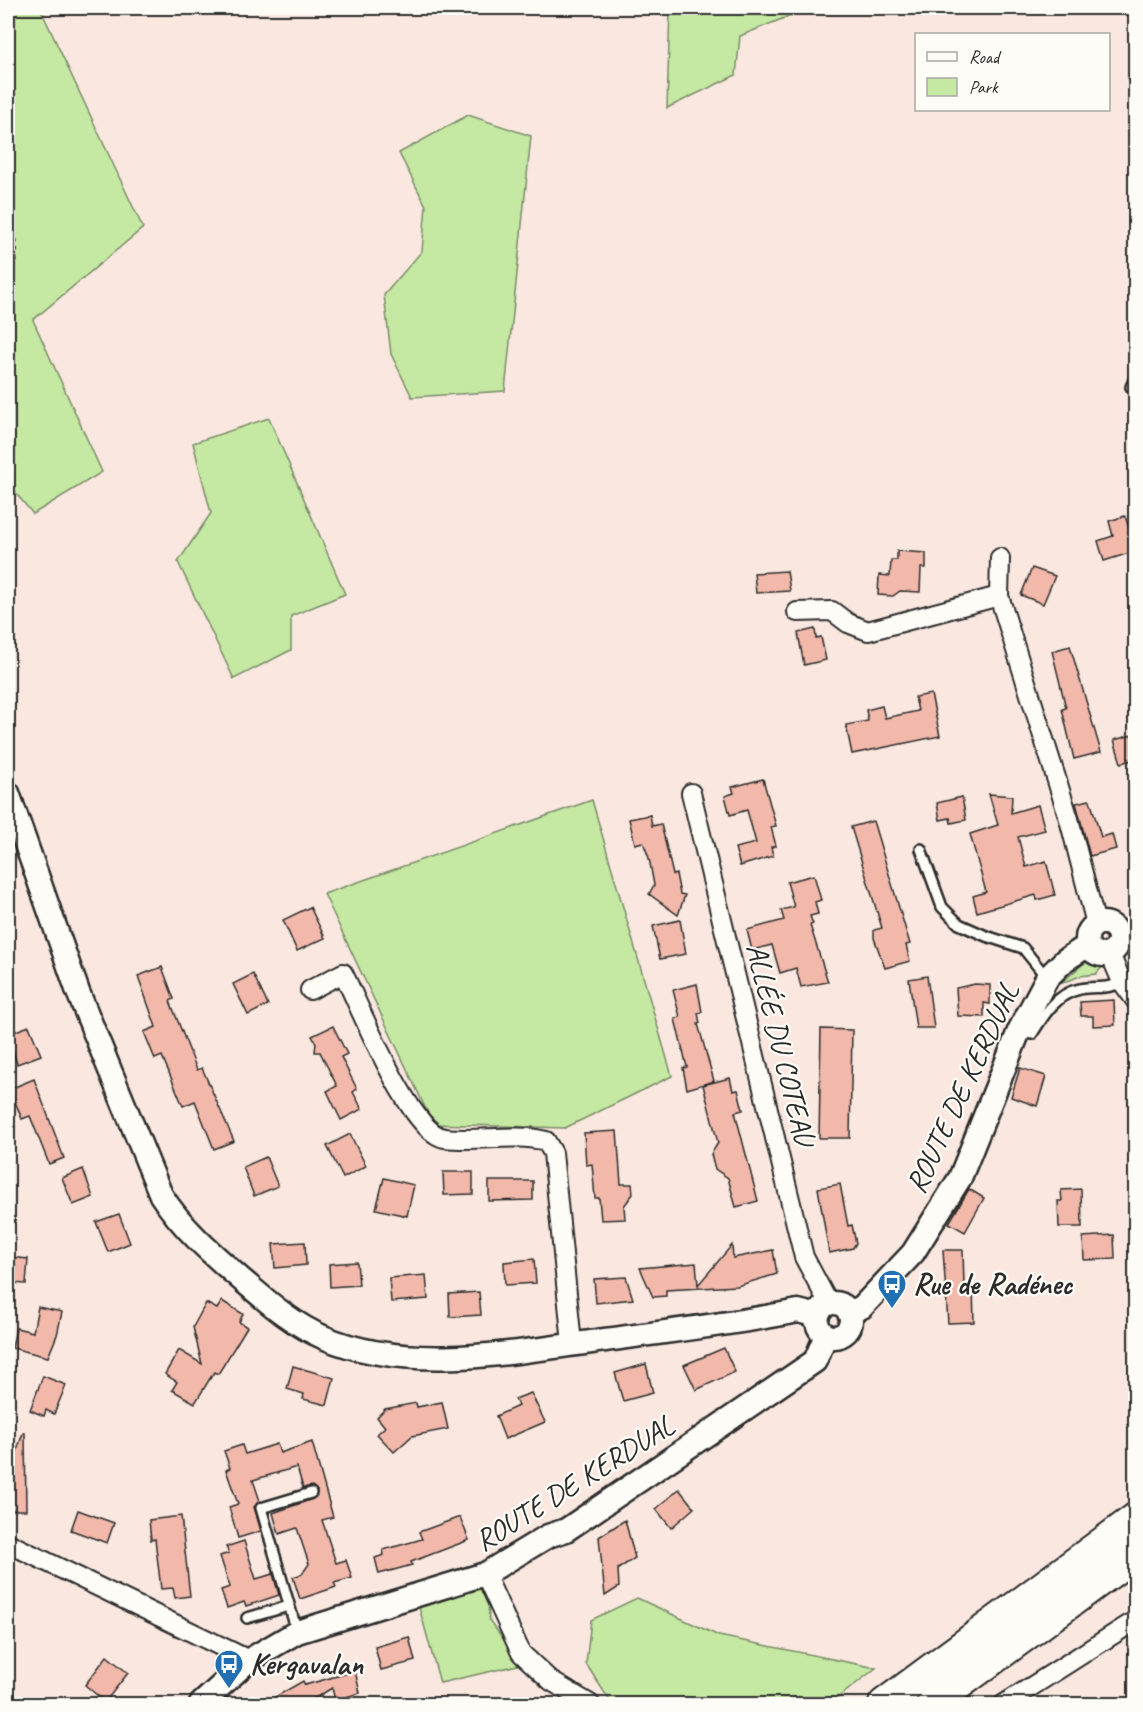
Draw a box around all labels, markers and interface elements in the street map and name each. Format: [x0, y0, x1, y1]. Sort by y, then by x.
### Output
legend [915, 33, 1110, 111]
text: Road [969, 46, 1002, 68]
text: Park [969, 76, 999, 98]
street label: ALLÉE DU COTEAU [738, 940, 825, 1153]
street label: ROUTE DE KERDUAL [897, 976, 1028, 1199]
place label: Rue de Radénec [913, 1265, 1073, 1303]
bus stop icon: Rue de Radénec [876, 1268, 908, 1310]
street label: ROUTE DE KERDUAL [467, 1406, 682, 1559]
place label: Kergavalan [250, 1645, 364, 1683]
bus stop icon: Kergavalan [213, 1648, 245, 1690]

